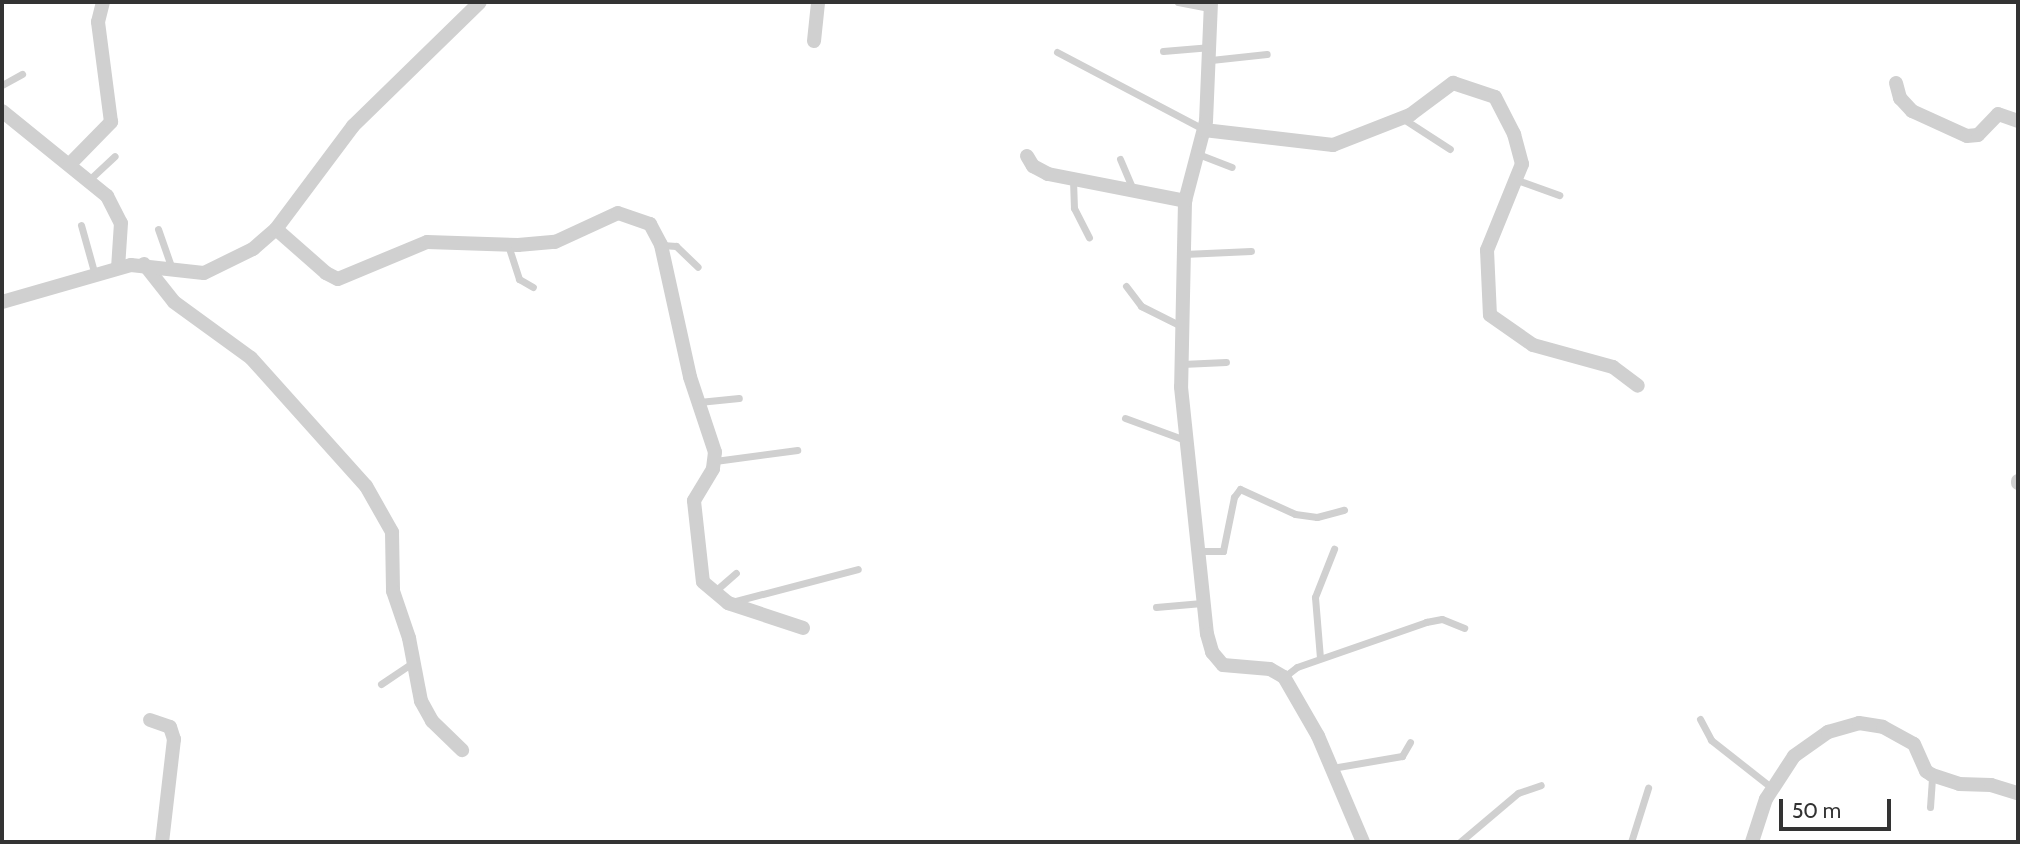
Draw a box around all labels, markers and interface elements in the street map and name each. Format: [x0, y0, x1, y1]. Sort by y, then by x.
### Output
scale bar [1782, 784, 1894, 828]
text: 50 m [1792, 798, 1841, 823]

